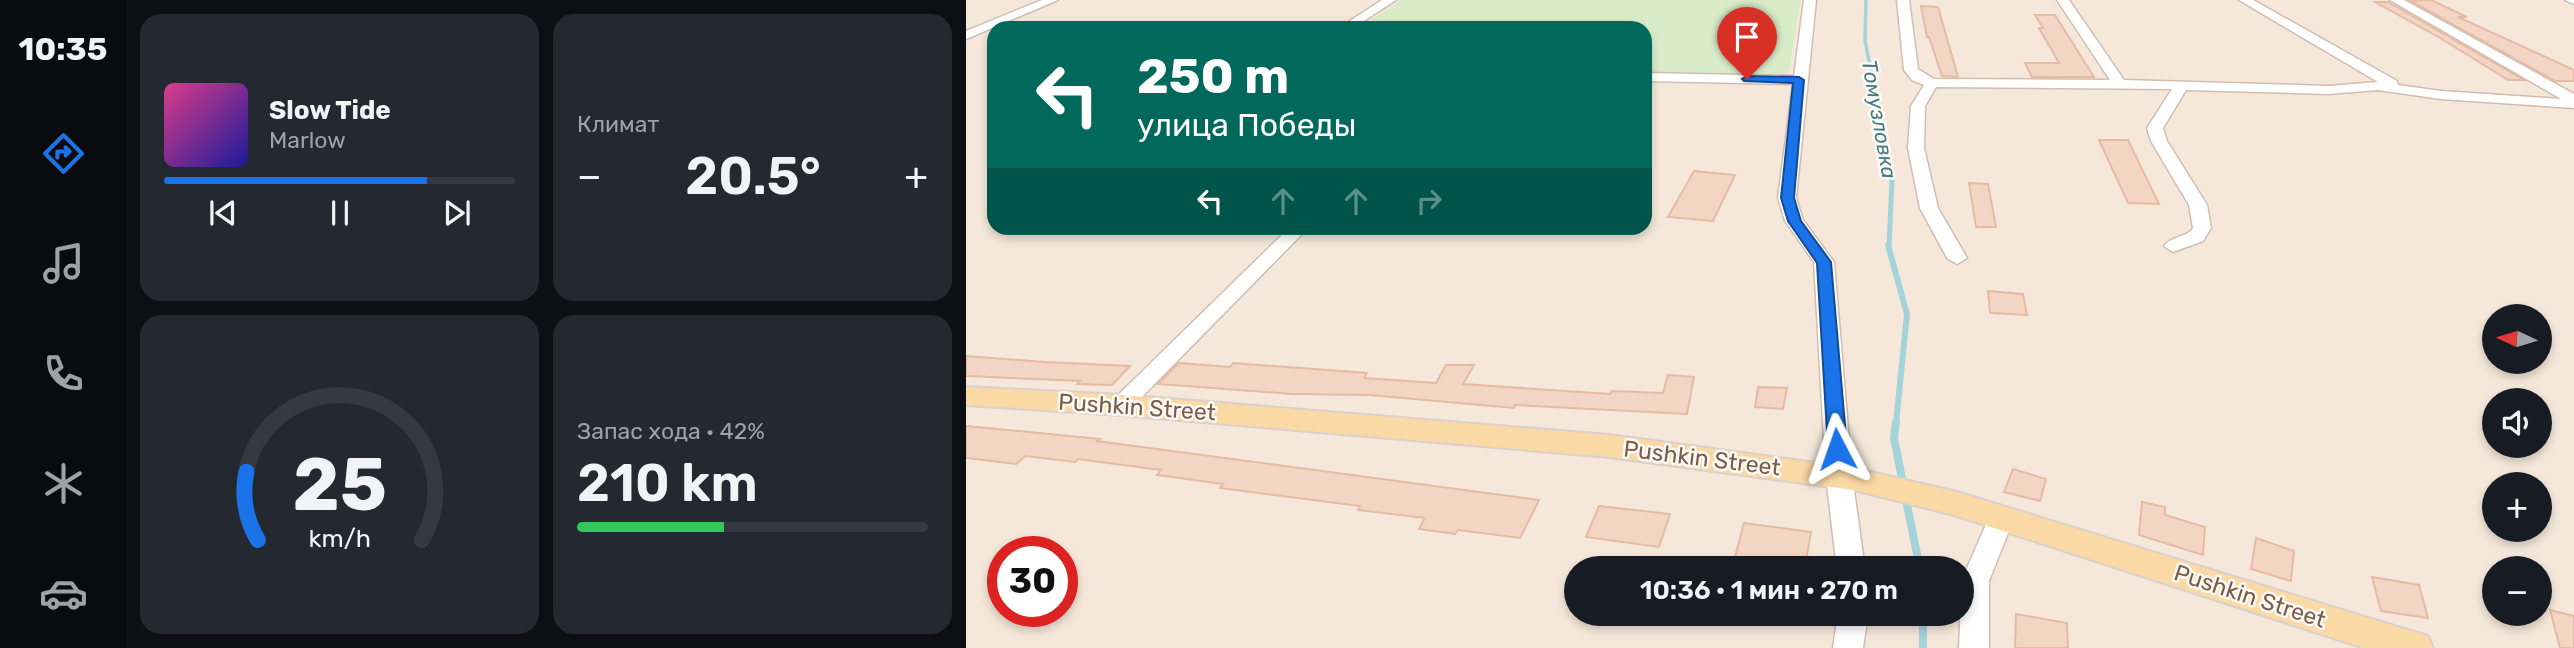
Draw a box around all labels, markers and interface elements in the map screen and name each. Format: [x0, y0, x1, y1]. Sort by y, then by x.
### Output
pin [1717, 7, 1777, 79]
icon: arrive [1728, 18, 1766, 56]
text: 10:35 [19, 30, 107, 68]
text: 250 m [1137, 47, 1289, 105]
icon: left [1022, 49, 1113, 140]
water label: Томузловка [1857, 57, 1902, 180]
text: Slow Tide [269, 95, 391, 126]
text: улица Победы [1137, 106, 1356, 144]
text: Климат [577, 110, 659, 138]
text: Marlow [269, 126, 346, 154]
icon: directions [39, 129, 88, 178]
text: 20.5° [685, 145, 821, 207]
text: − [577, 153, 602, 199]
text: + [904, 153, 928, 199]
icon: left [1191, 182, 1229, 220]
icon: ahead [1264, 182, 1302, 220]
icon: ahead [1337, 182, 1375, 220]
icon: right [1410, 182, 1448, 220]
icon: previous [204, 194, 242, 232]
icon: pause [321, 194, 359, 232]
icon: next [438, 194, 476, 232]
icon: music [39, 239, 88, 288]
north arrow [2482, 304, 2552, 374]
map controls [2482, 304, 2552, 626]
icon: phone [39, 349, 88, 398]
street label: Pushkin Street [1057, 388, 1217, 426]
button: sound [2482, 388, 2552, 458]
position arrow [1800, 412, 1874, 486]
text: Запас хода · 42% [577, 417, 765, 445]
street label: Pushkin Street [1622, 434, 1782, 482]
text: 25 [292, 443, 387, 529]
text: 210 km [577, 452, 758, 514]
icon: climate [39, 459, 88, 508]
button: + [2482, 472, 2552, 542]
text: km/h [308, 524, 371, 553]
speed limit sign: 30 [987, 536, 1078, 627]
button: − [2482, 556, 2552, 626]
street label: Pushkin Street [2171, 558, 2329, 634]
icon: car [39, 569, 88, 618]
text: 10:36 · 1 мин · 270 m [1640, 575, 1898, 606]

